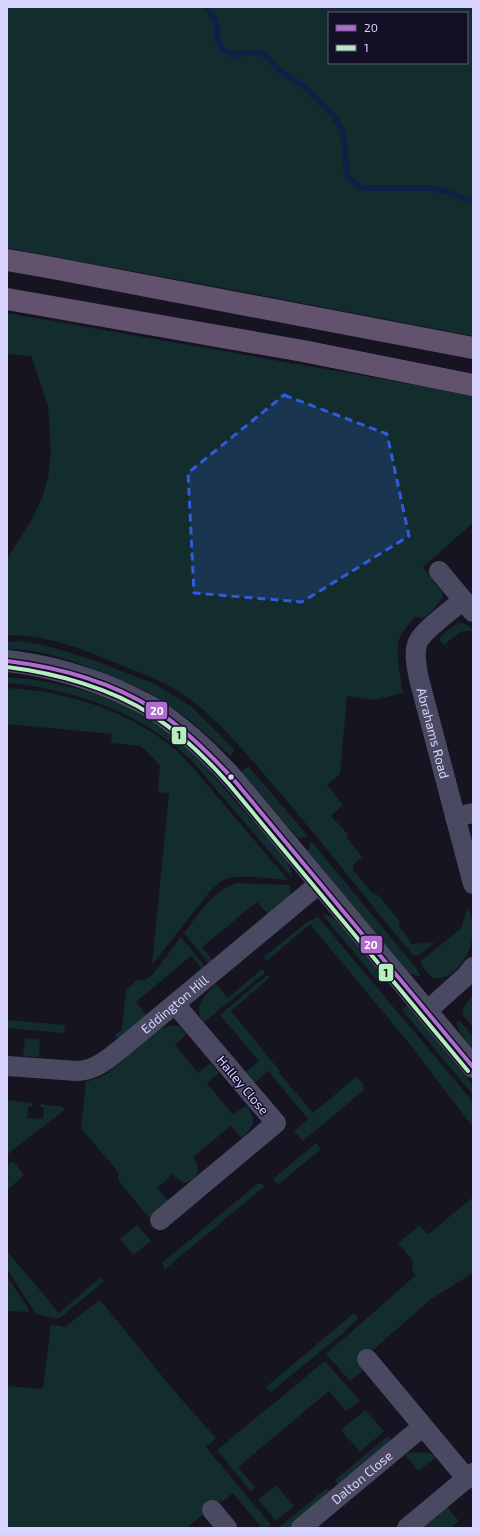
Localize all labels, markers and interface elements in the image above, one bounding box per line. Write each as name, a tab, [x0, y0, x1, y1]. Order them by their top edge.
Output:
legend	[328, 12, 468, 64]
text: 20	[364, 20, 378, 34]
text: 1	[364, 40, 369, 54]
street label: Abrahams Road	[414, 686, 453, 780]
line badge: 20	[145, 701, 168, 720]
text: 20	[150, 704, 164, 717]
line badge: 1	[171, 726, 187, 745]
text: 1	[177, 728, 181, 741]
unlabelled marker	[226, 772, 236, 782]
line badge: 20	[360, 935, 383, 954]
text: 20	[364, 938, 378, 951]
line badge: 1	[378, 963, 394, 982]
text: 1	[384, 966, 388, 979]
street label: Eddington Hill	[138, 971, 211, 1037]
street label: Halley Close	[214, 1052, 272, 1118]
street label: Dalton Close	[328, 1447, 395, 1507]

